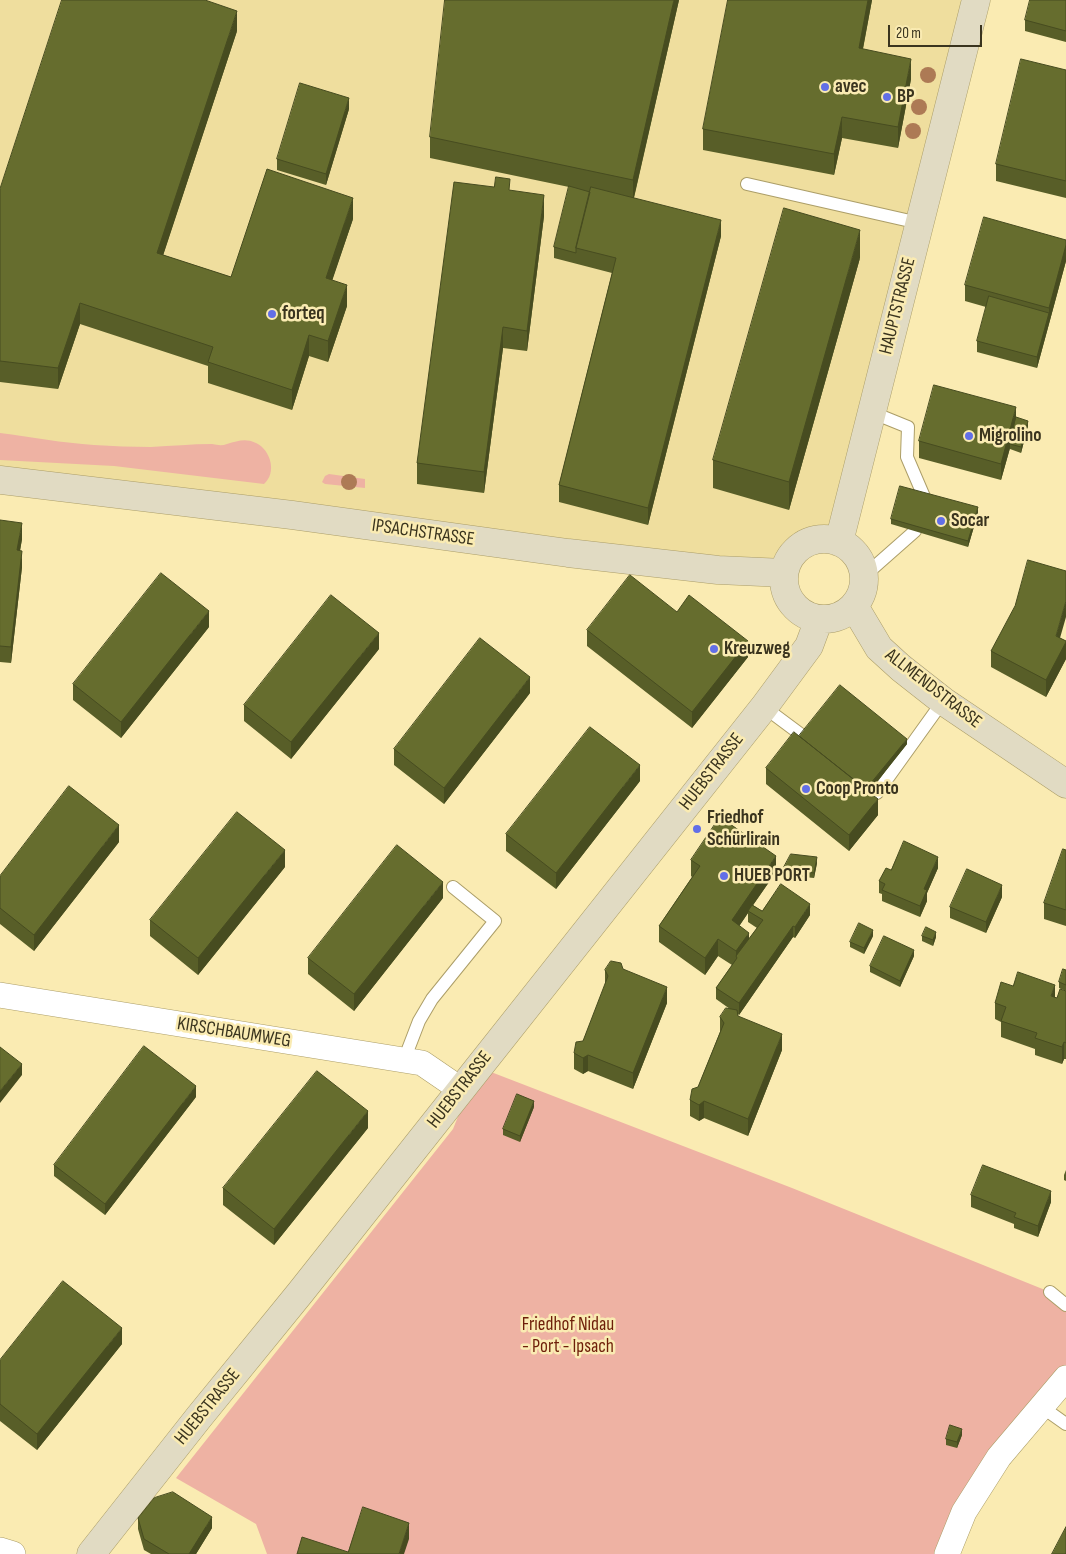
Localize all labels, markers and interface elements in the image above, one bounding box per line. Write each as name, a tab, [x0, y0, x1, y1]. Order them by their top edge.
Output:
scale bar	[891, 15, 985, 47]
text: 20 m	[896, 24, 921, 43]
place label: avec	[835, 76, 867, 98]
marker: avec	[819, 81, 831, 93]
place label: BP	[897, 86, 915, 108]
marker: BP	[881, 91, 893, 103]
street label: HAUPTSTRASSE	[875, 255, 921, 357]
place label: forteq	[282, 303, 325, 325]
marker: forteq	[266, 308, 278, 320]
place label: Migrolino	[979, 425, 1042, 447]
marker: Migrolino	[963, 430, 975, 442]
place label: Socar	[951, 510, 989, 532]
street label: IPSACHSTRASSE	[370, 515, 476, 551]
marker: Socar	[935, 515, 947, 527]
place label: Kreuzweg	[724, 638, 790, 660]
marker: Kreuzweg	[708, 643, 720, 655]
street label: ALLMENDSTRASSE	[880, 644, 986, 734]
street label: HUEBSTRASSE	[675, 729, 749, 815]
place label: Coop Pronto	[816, 778, 899, 800]
marker: Coop Pronto	[800, 783, 812, 795]
place label: Friedhof Schürlirain	[707, 807, 780, 851]
marker: Friedhof Schürlirain	[691, 823, 703, 835]
place label: HUEB PORT	[734, 865, 810, 887]
marker: HUEB PORT	[718, 870, 730, 882]
street label: KIRSCHBAUMWEG	[176, 1013, 292, 1053]
street label: HUEBSTRASSE	[423, 1047, 497, 1133]
park label: Friedhof Nidau - Port - Ipsach	[522, 1314, 614, 1358]
street label: HUEBSTRASSE	[170, 1364, 246, 1450]

